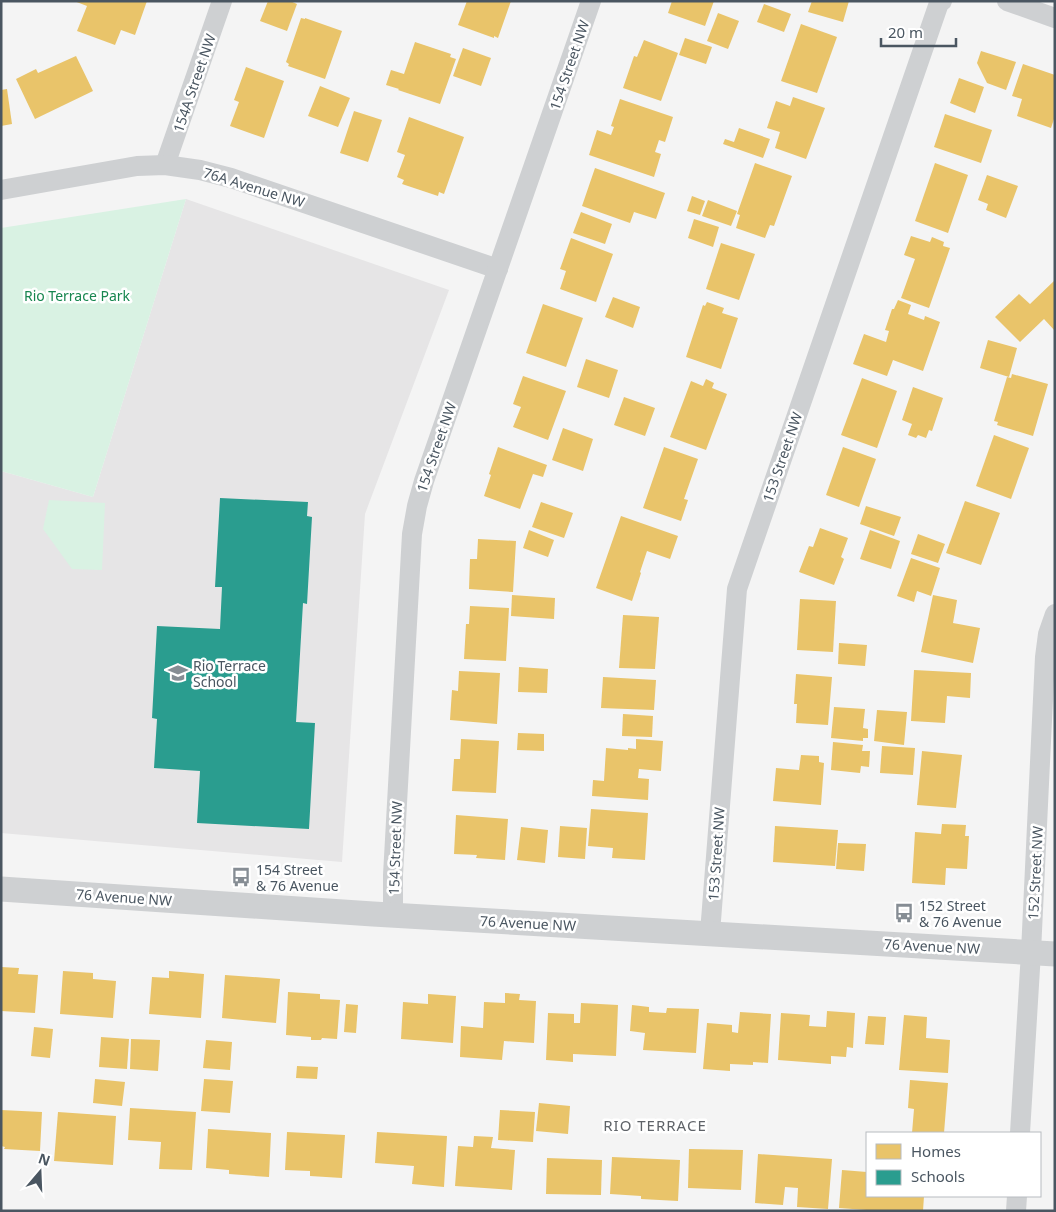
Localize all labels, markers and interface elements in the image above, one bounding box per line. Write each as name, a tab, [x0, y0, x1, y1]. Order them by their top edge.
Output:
scale bar	[881, 15, 956, 47]
street label: 154 Street NW	[545, 17, 593, 113]
text: 20 m	[888, 22, 923, 42]
street label: 154A Street NW	[168, 31, 220, 135]
street label: 76A Avenue NW	[201, 163, 307, 211]
park label: Rio Terrace Park	[24, 286, 131, 305]
street label: 154 Street NW	[412, 399, 460, 495]
street label: 153 Street NW	[758, 409, 806, 505]
place label: Rio Terrace School	[193, 656, 266, 691]
school or university icon: Rio Terrace School	[167, 662, 189, 684]
street label: 154 Street NW	[384, 801, 406, 895]
street label: 153 Street NW	[703, 806, 729, 902]
street label: 152 Street NW	[1023, 826, 1047, 920]
place label: 154 Street & 76 Avenue	[256, 860, 339, 895]
bus stop icon: 154 Street & 76 Avenue	[230, 866, 252, 888]
street label: 76 Avenue NW	[75, 884, 173, 910]
place label: 152 Street & 76 Avenue	[919, 896, 1002, 931]
bus stop icon: 152 Street & 76 Avenue	[893, 902, 915, 924]
street label: 76 Avenue NW	[480, 911, 576, 935]
street label: 76 Avenue NW	[884, 934, 980, 958]
district label: RIO TERRACE	[603, 1115, 707, 1135]
legend	[866, 1132, 1041, 1197]
text: Homes	[911, 1141, 961, 1161]
north arrow	[15, 1147, 65, 1197]
text: N	[36, 1148, 53, 1170]
text: Schools	[911, 1166, 965, 1186]

